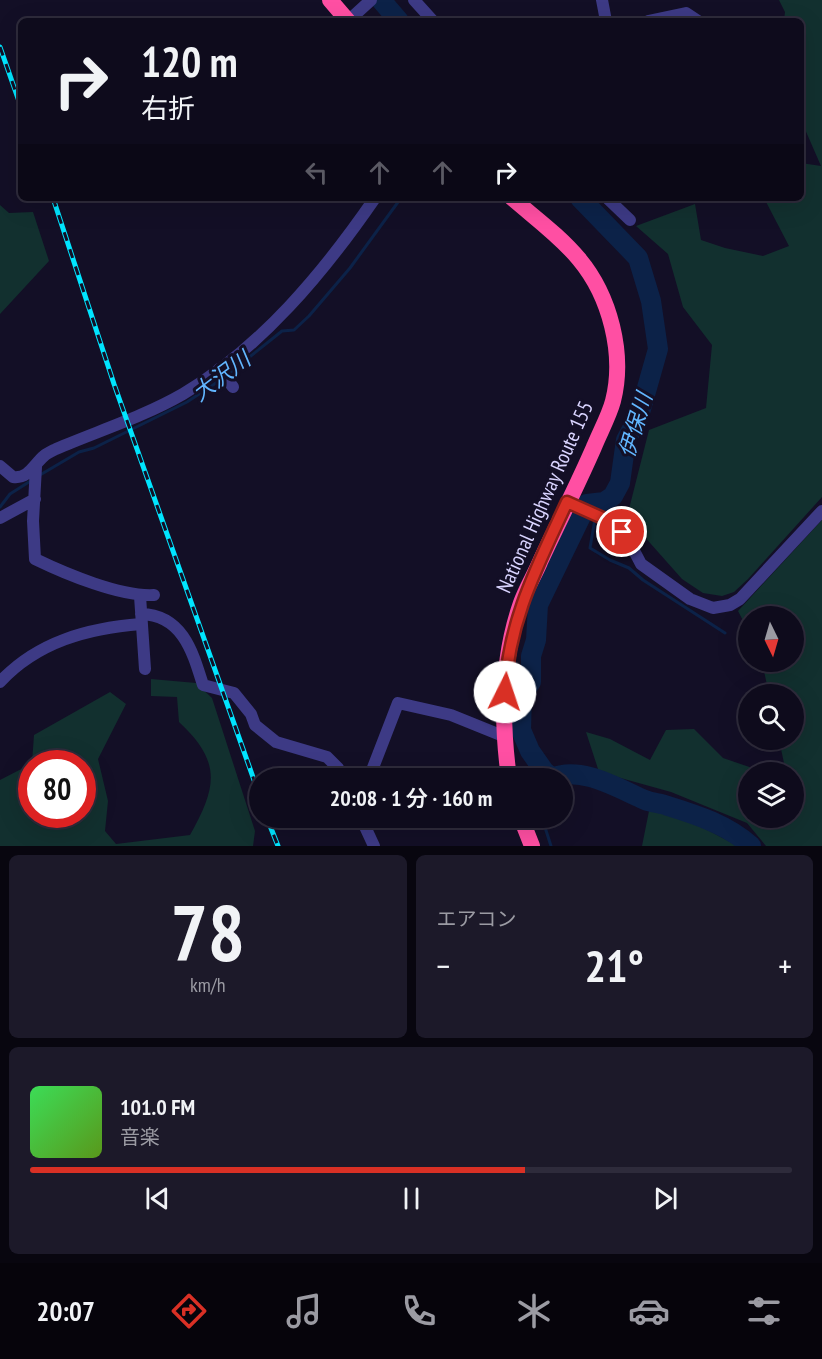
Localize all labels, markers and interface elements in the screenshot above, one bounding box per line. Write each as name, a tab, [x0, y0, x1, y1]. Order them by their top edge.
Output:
text: 120 m	[141, 34, 238, 89]
icon: right	[42, 42, 120, 120]
text: 右折	[141, 91, 195, 125]
icon: left	[300, 156, 333, 189]
icon: ahead	[363, 156, 396, 189]
icon: ahead	[426, 156, 459, 189]
icon: right	[489, 156, 522, 189]
water label: 大沢川	[186, 344, 257, 407]
water label: 伊保川	[612, 387, 659, 461]
street label: National Highway Route 155	[490, 397, 599, 597]
pin	[596, 506, 647, 557]
icon: arrive	[605, 515, 638, 548]
north arrow	[738, 606, 804, 672]
map controls	[738, 606, 804, 828]
position arrow	[473, 660, 537, 724]
button: search	[738, 684, 804, 750]
speed limit sign: 80	[18, 750, 96, 828]
button: layers	[738, 762, 804, 828]
text: 20:08 · 1 分 · 160 m	[330, 784, 492, 812]
text: 78	[170, 882, 245, 983]
text: エアコン	[437, 906, 517, 932]
text: 21°	[585, 936, 644, 994]
text: −	[437, 944, 450, 987]
text: +	[778, 944, 792, 987]
text: km/h	[190, 972, 225, 998]
text: 101.0 FM	[120, 1093, 195, 1121]
text: 音楽	[120, 1124, 160, 1150]
icon: previous	[141, 1182, 174, 1215]
icon: pause	[395, 1182, 428, 1215]
icon: next	[649, 1182, 682, 1215]
icon: directions	[168, 1290, 210, 1332]
icon: music	[283, 1290, 325, 1332]
icon: phone	[398, 1290, 440, 1332]
icon: climate	[513, 1290, 555, 1332]
icon: car	[628, 1290, 670, 1332]
icon: filters	[743, 1290, 785, 1332]
text: 20:07	[37, 1294, 95, 1328]

